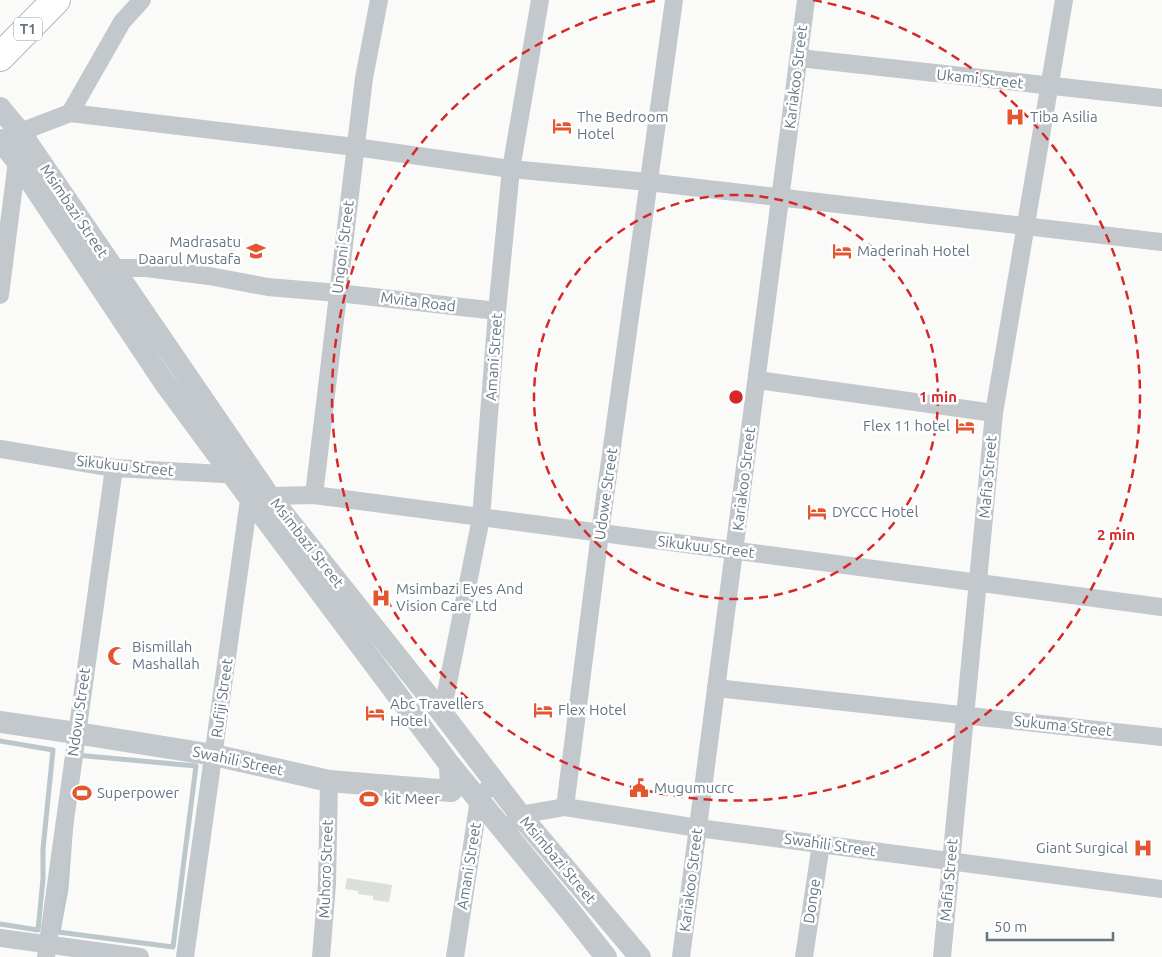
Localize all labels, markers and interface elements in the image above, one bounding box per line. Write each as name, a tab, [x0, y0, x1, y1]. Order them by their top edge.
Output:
road number: T1	[14, 18, 42, 40]
street label: Kariakoo Street	[781, 24, 810, 130]
street label: Ukami Street	[936, 65, 1025, 92]
hospital icon: Tiba Asilia	[1004, 106, 1026, 128]
place label: The Bedroom Hotel	[577, 108, 668, 142]
place label: Tiba Asilia	[1030, 108, 1098, 125]
hotel icon: The Bedroom Hotel	[551, 115, 573, 137]
street label: Msimbazi Street	[37, 161, 112, 261]
street label: Ungoni Street	[328, 199, 357, 295]
place label: Madrasatu Daarul Mustafa	[138, 233, 241, 267]
school or university icon: Madrasatu Daarul Mustafa	[245, 240, 267, 262]
hotel icon: Maderinah Hotel	[831, 240, 853, 262]
place label: Maderinah Hotel	[857, 242, 970, 259]
street label: Mvita Road	[380, 288, 457, 315]
street label: Amani Street	[482, 312, 505, 401]
centre of rings	[727, 388, 745, 406]
text: 1 min	[919, 388, 957, 405]
hotel icon: Flex 11 hotel	[954, 415, 976, 437]
place label: Flex 11 hotel	[863, 417, 950, 434]
street label: Kariakoo Street	[729, 426, 758, 532]
street label: Mafia Street	[975, 435, 1000, 519]
street label: Udowe Street	[591, 447, 620, 541]
street label: Sikukuu Street	[76, 452, 175, 479]
street label: Msimbazi Street	[267, 495, 348, 591]
hotel icon: DYCCC Hotel	[806, 501, 828, 523]
place label: DYCCC Hotel	[832, 503, 918, 520]
text: 2 min	[1097, 526, 1135, 543]
street label: Sikukuu Street	[657, 532, 756, 561]
place label: Msimbazi Eyes And Vision Care Ltd	[396, 580, 523, 614]
hospital icon: Msimbazi Eyes And Vision Care Ltd	[370, 587, 392, 609]
place label: Bismillah Mashallah	[132, 638, 200, 672]
mosque icon: Bismillah Mashallah	[106, 645, 128, 667]
street label: Rufiji Street	[208, 657, 235, 739]
street label: Ndovu Street	[64, 666, 93, 757]
place label: Abc Travellers Hotel	[390, 695, 484, 729]
hotel icon: Flex Hotel	[532, 699, 554, 721]
place label: Flex Hotel	[558, 701, 626, 718]
hotel icon: Abc Travellers Hotel	[364, 702, 386, 724]
street label: Sukuma Street	[1013, 712, 1113, 739]
street label: Swahili Street	[191, 743, 285, 778]
public building icon: Mugumucrc	[628, 777, 650, 799]
place label: Mugumucrc	[654, 779, 734, 796]
sports icon: Superpower	[71, 782, 93, 804]
place label: Superpower	[97, 784, 180, 801]
sports icon: kit Meer	[358, 788, 380, 810]
place label: kit Meer	[384, 790, 440, 807]
street label: Msimbazi Street	[517, 813, 600, 907]
street label: Muhoro Street	[315, 819, 336, 919]
street label: Amani Street	[453, 821, 484, 911]
street label: Kariakoo Street	[676, 827, 705, 933]
street label: Swahili Street	[783, 830, 877, 859]
hospital icon: Giant Surgical	[1132, 837, 1154, 859]
street label: Mafia Street	[936, 838, 961, 922]
place label: Giant Surgical	[1036, 839, 1128, 856]
street label: Donge	[800, 878, 823, 924]
scale bar	[987, 910, 1113, 942]
text: 50 m	[994, 918, 1027, 935]

